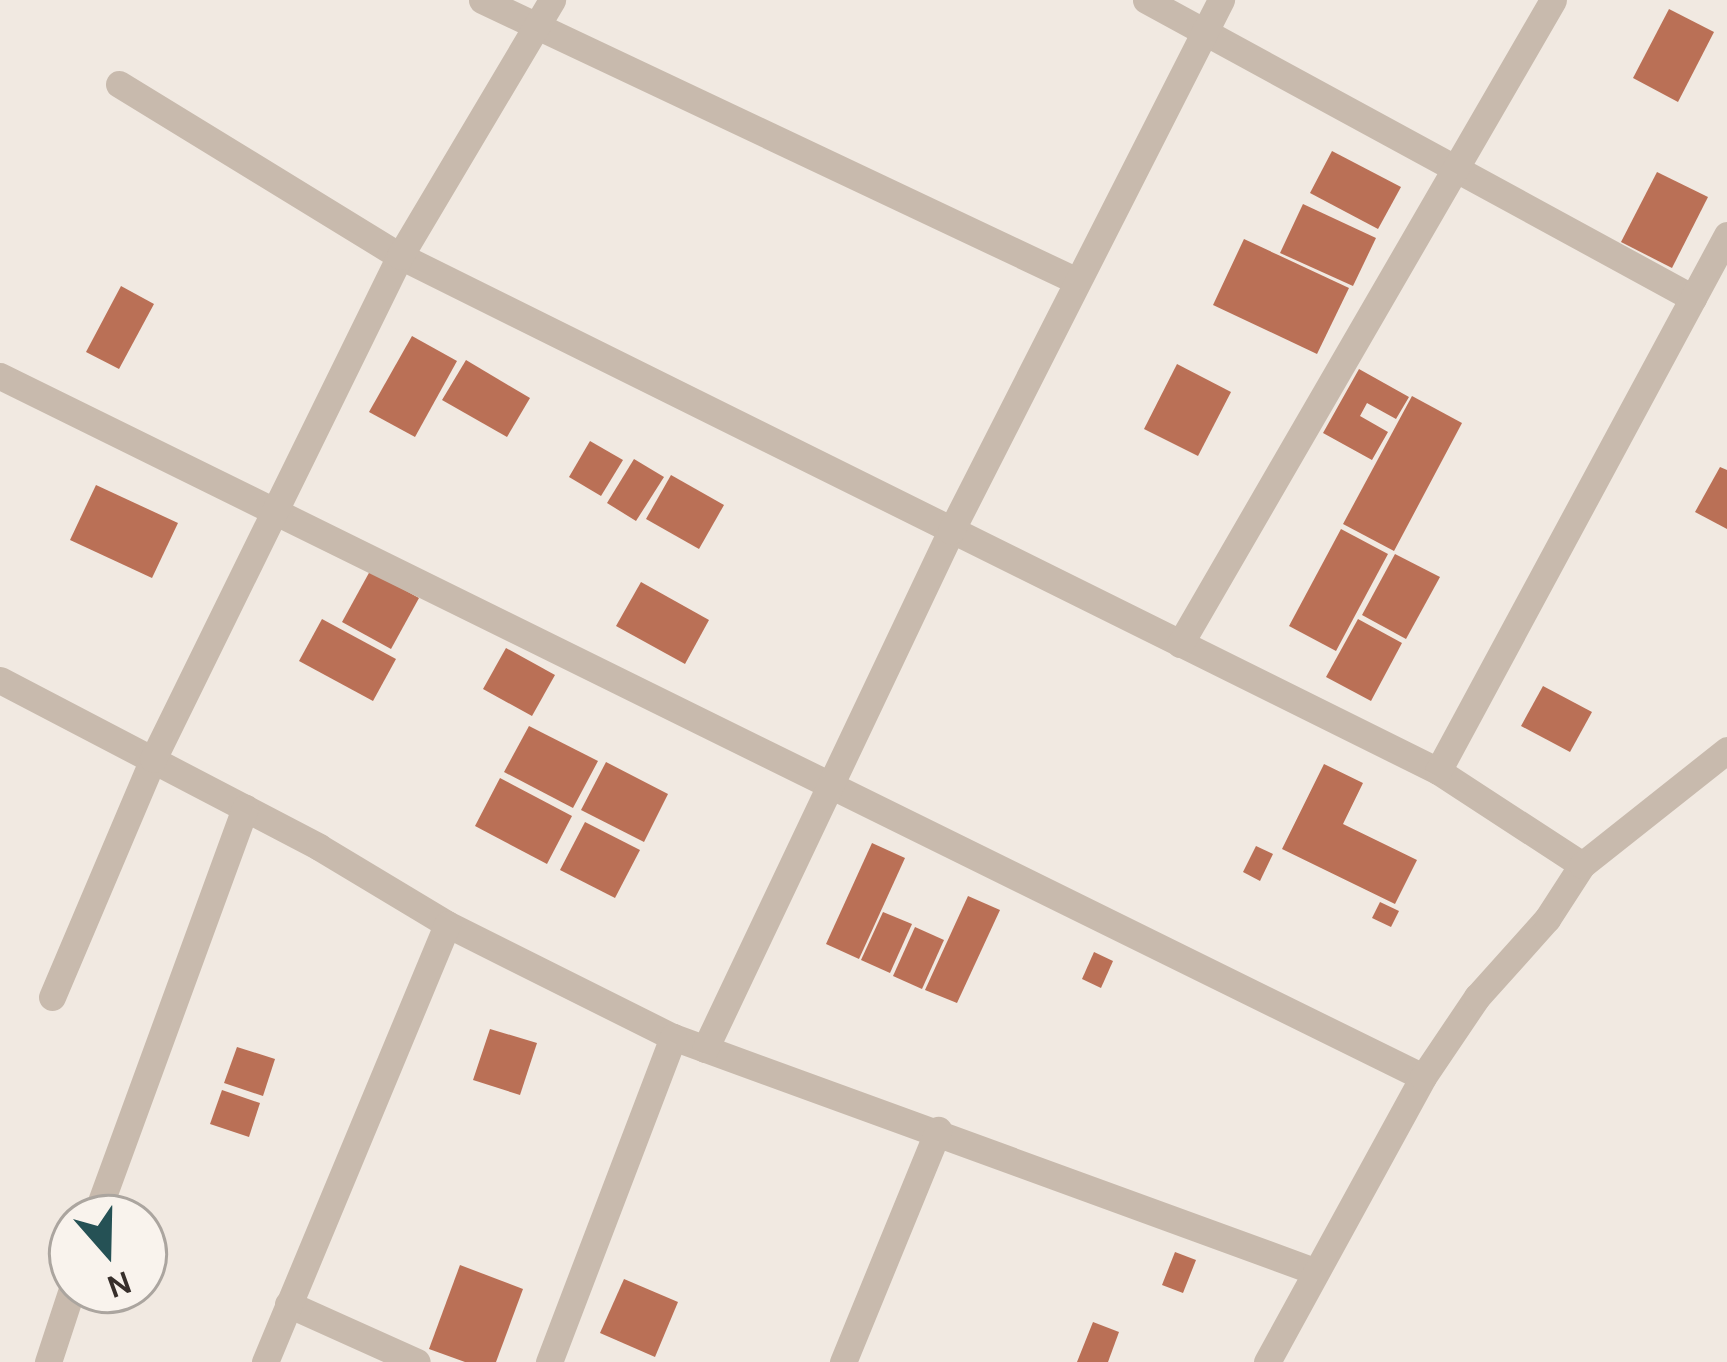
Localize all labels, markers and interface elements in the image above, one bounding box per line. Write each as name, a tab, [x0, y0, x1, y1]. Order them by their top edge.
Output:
north arrow	[48, 1194, 168, 1314]
text: N	[102, 1263, 137, 1307]

